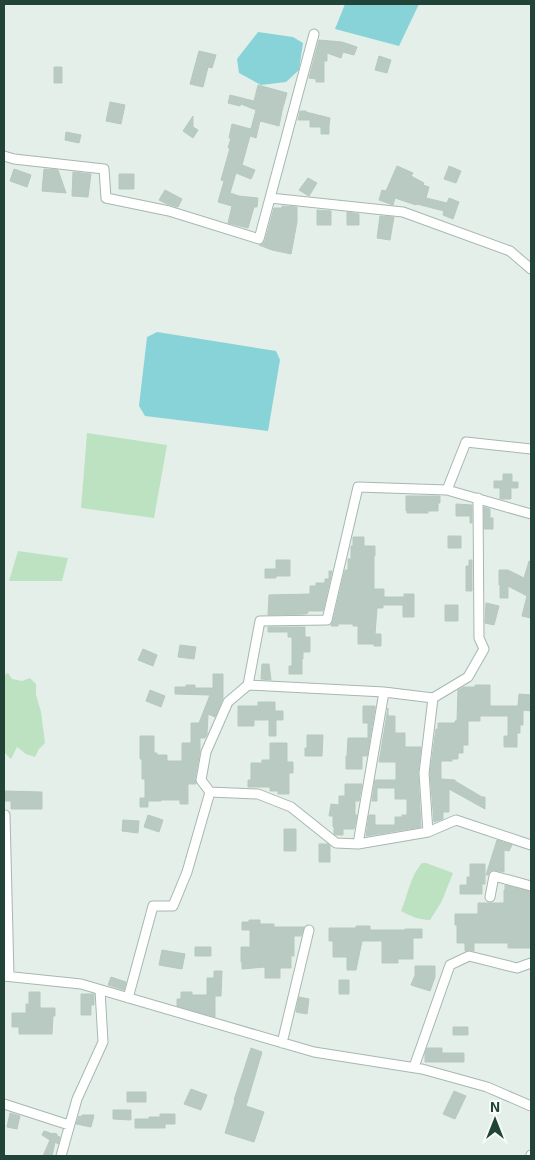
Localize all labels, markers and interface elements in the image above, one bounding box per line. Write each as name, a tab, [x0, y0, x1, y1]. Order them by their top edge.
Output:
north arrow	[470, 1095, 520, 1145]
text: N	[490, 1098, 500, 1115]

